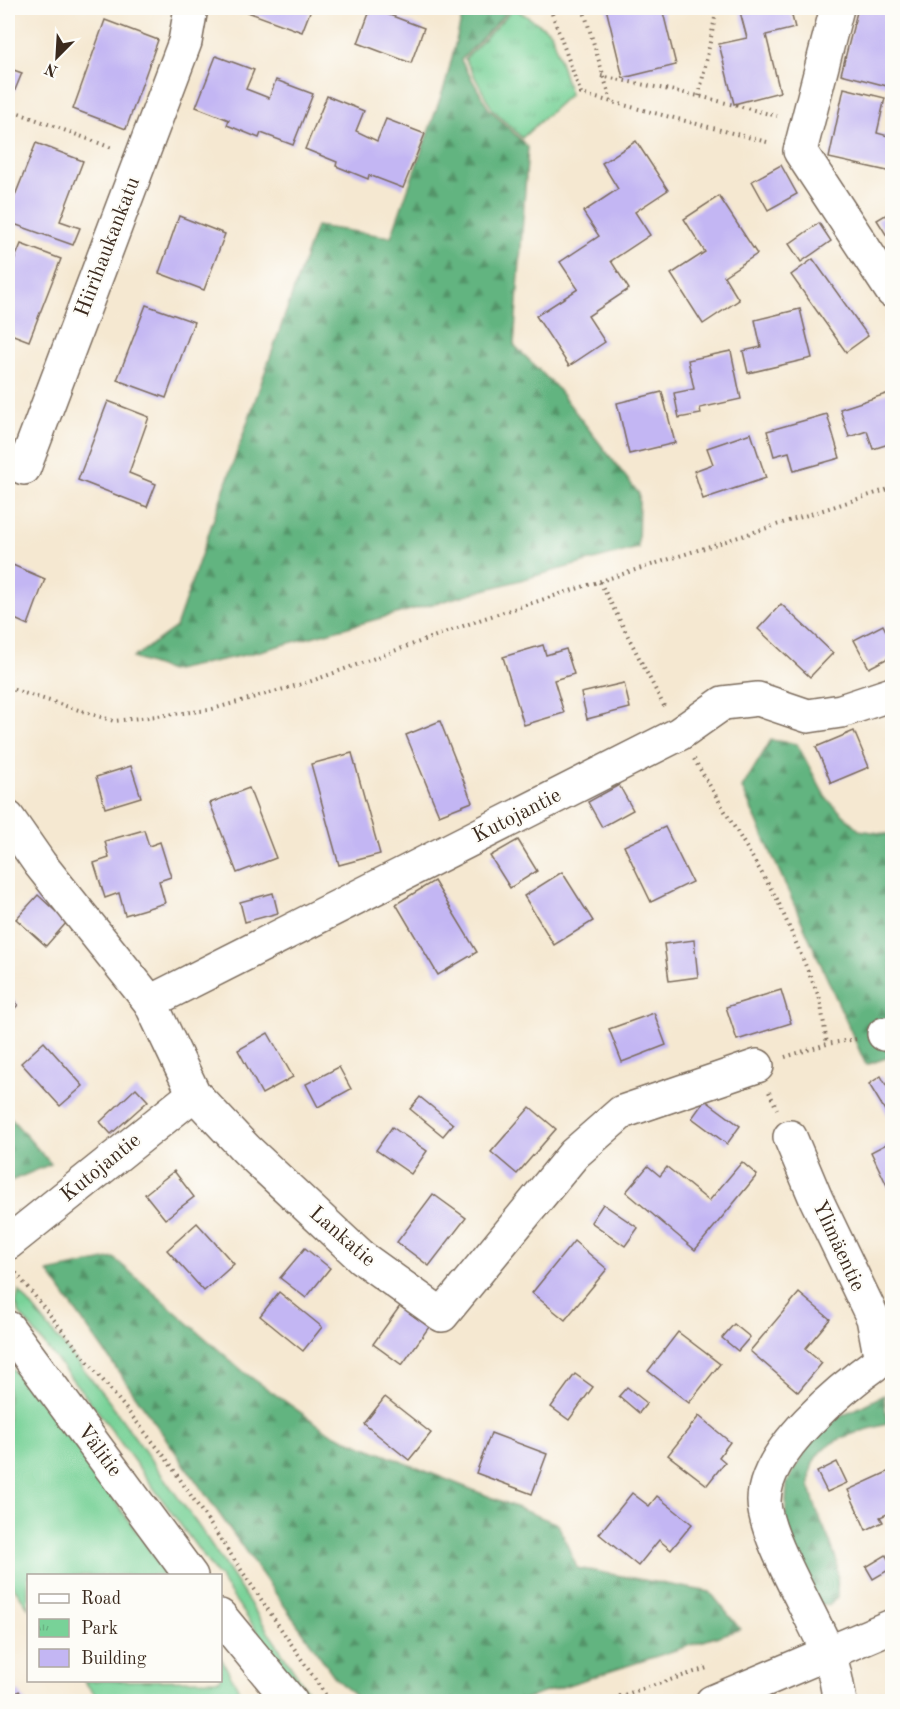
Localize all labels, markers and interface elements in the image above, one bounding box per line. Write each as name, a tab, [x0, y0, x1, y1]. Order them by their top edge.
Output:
north arrow	[27, 27, 87, 87]
text: N	[42, 59, 61, 79]
street label: Hiirihaukankatu	[72, 174, 144, 320]
street label: Kutojantie	[469, 785, 565, 847]
street label: Kutojantie	[57, 1130, 145, 1206]
street label: Ylimäentie	[808, 1197, 868, 1295]
street label: Lankatie	[305, 1203, 379, 1271]
street label: Välitie	[73, 1421, 125, 1481]
legend	[27, 1574, 222, 1682]
text: Road	[81, 1590, 121, 1608]
text: Park	[81, 1620, 118, 1638]
text: Building	[81, 1650, 147, 1668]

